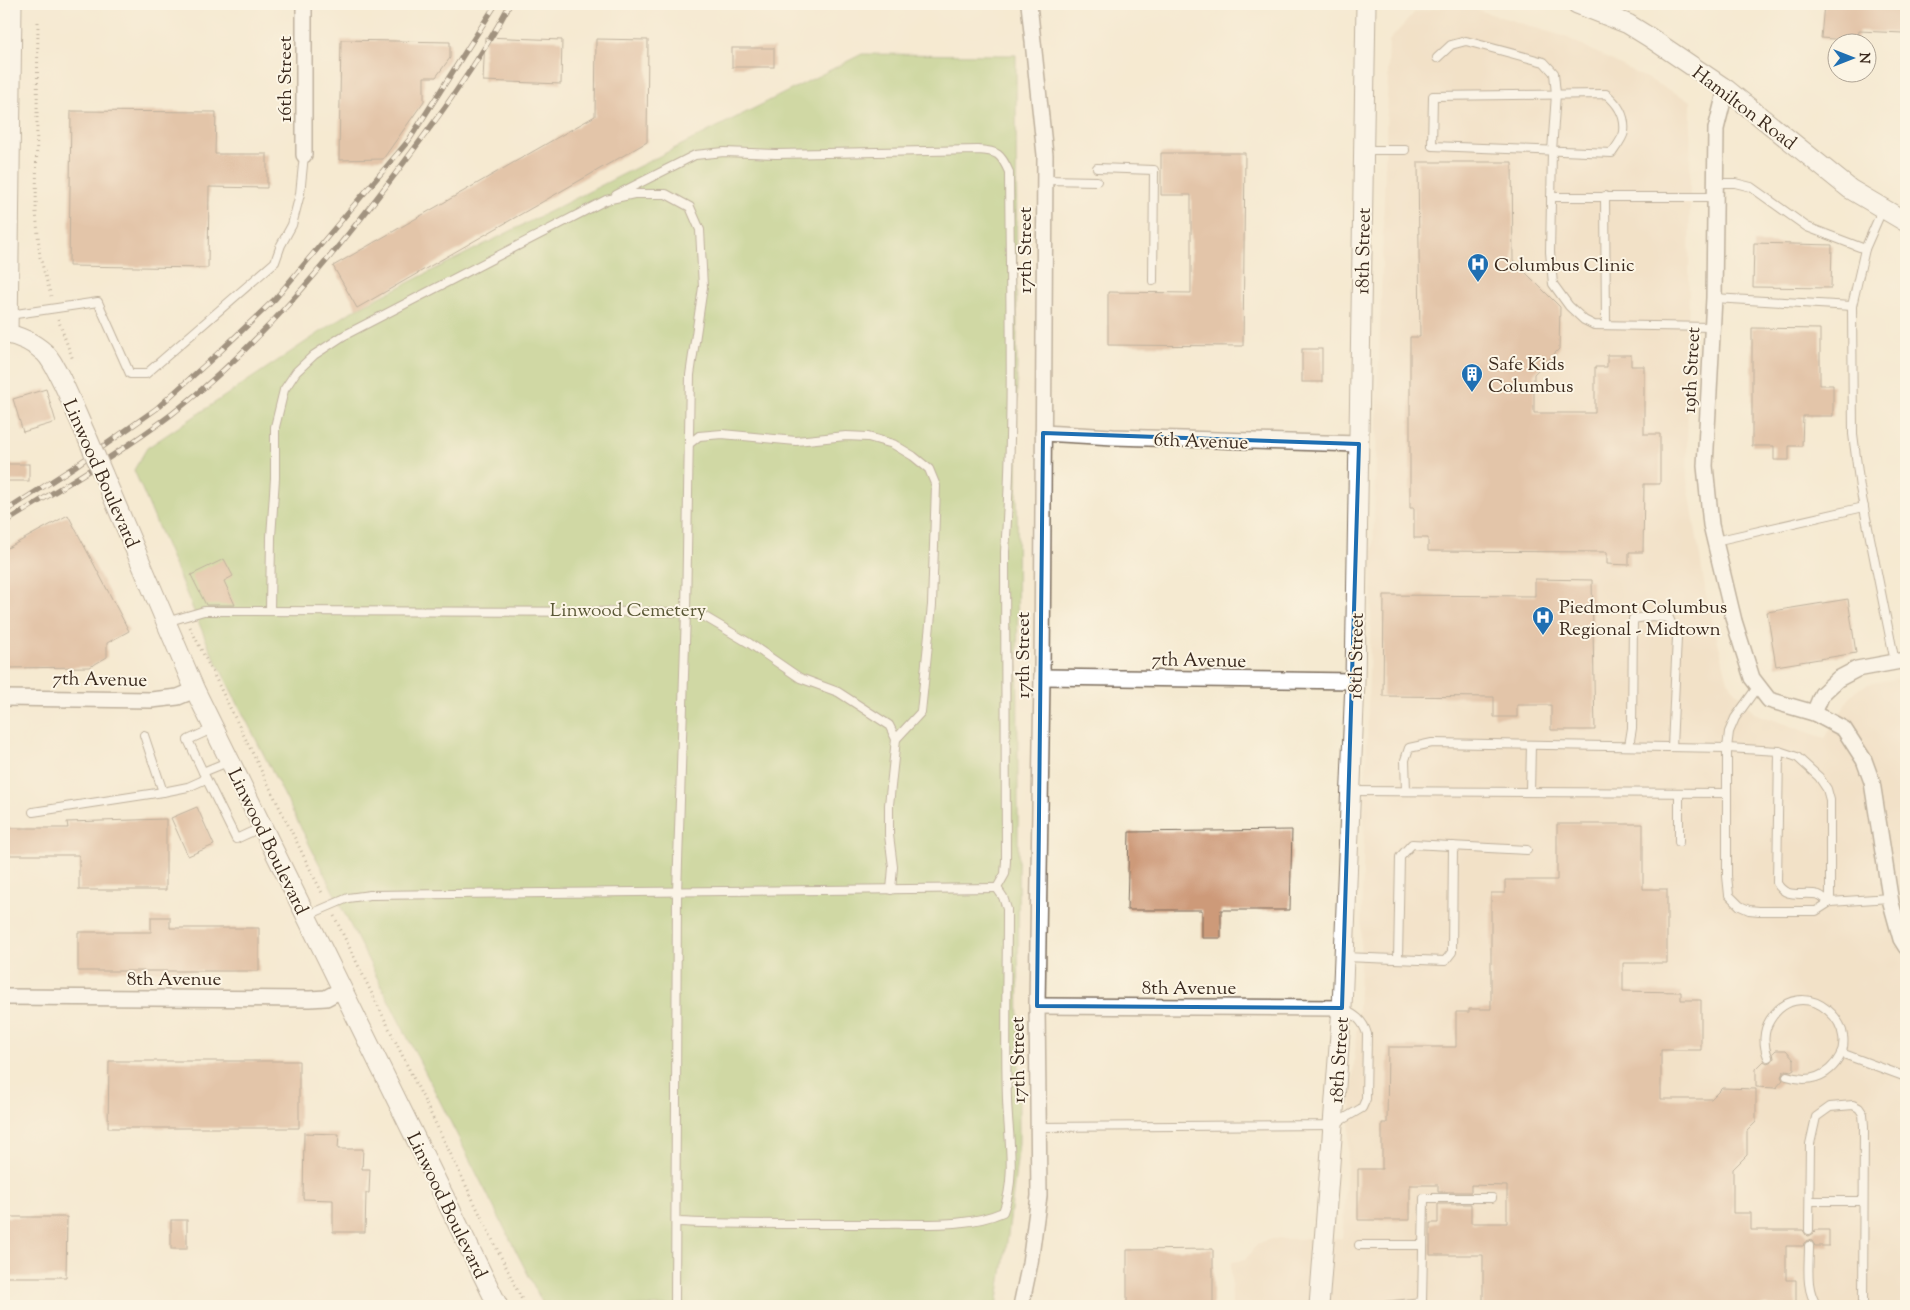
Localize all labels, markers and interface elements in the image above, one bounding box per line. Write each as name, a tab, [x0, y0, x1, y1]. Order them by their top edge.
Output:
north arrow	[1828, 32, 1878, 82]
street label: 16th Street	[273, 35, 300, 122]
text: N	[1853, 52, 1873, 64]
street label: Hamilton Road	[1685, 61, 1802, 158]
street label: 17th Street	[1013, 206, 1040, 293]
street label: 18th Street	[1350, 207, 1379, 295]
hospital icon: Columbus Clinic	[1466, 252, 1490, 283]
place label: Columbus Clinic	[1494, 253, 1635, 280]
street label: 19th Street	[1677, 326, 1708, 414]
place label: Safe Kids Columbus	[1488, 352, 1573, 401]
building icon: Safe Kids Columbus	[1460, 362, 1484, 393]
street label: Linwood Boulevard	[55, 395, 145, 553]
street label: 6th Avenue	[1153, 427, 1249, 458]
place label: Piedmont Columbus Regional - Midtown	[1559, 595, 1727, 644]
park label: Linwood Cemetery	[550, 598, 707, 625]
hospital icon: Piedmont Columbus Regional - Midtown	[1531, 605, 1555, 636]
street label: 17th Street	[1011, 611, 1038, 698]
street label: 18th Street	[1343, 612, 1372, 700]
street label: 7th Avenue	[1151, 647, 1247, 676]
street label: 7th Avenue	[52, 666, 148, 695]
street label: Linwood Boulevard	[220, 764, 314, 920]
street label: 8th Avenue	[127, 967, 221, 994]
street label: 8th Avenue	[1142, 976, 1236, 1003]
street label: 18th Street	[1324, 1015, 1357, 1104]
street label: 17th Street	[1005, 1016, 1034, 1104]
street label: Linwood Boulevard	[399, 1128, 493, 1284]

